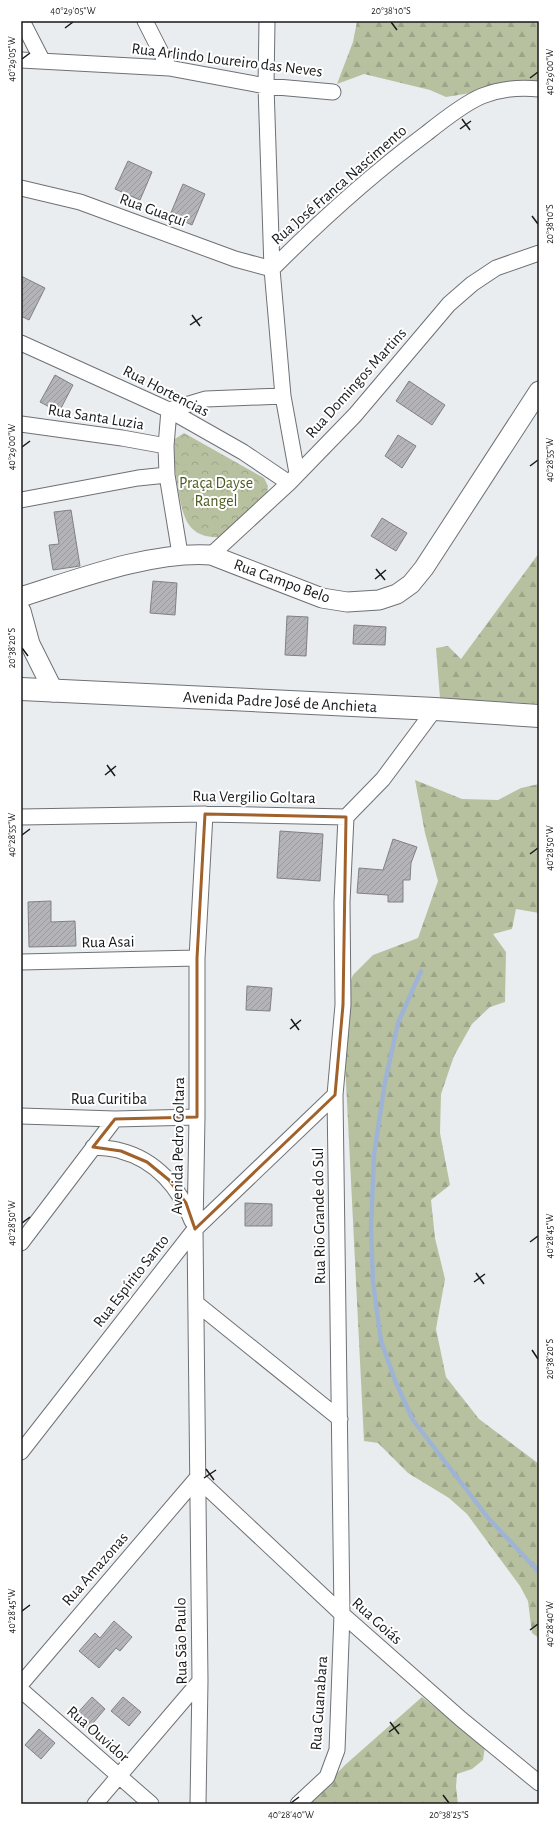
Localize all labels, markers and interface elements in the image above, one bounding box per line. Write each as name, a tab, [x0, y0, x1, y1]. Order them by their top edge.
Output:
text: 40°29'05"W	[50, 6, 96, 16]
text: 20°38'10"S	[371, 6, 411, 16]
text: 40°29'05"W	[7, 36, 17, 82]
street label: Rua Arlindo Loureiro das Neves	[131, 40, 323, 80]
text: 40°29'00"W	[545, 49, 555, 95]
street label: Rua José Franca Nascimento	[268, 122, 410, 248]
street label: Rua Guaçuí	[117, 191, 189, 229]
text: 20°38'10"S	[545, 204, 555, 244]
street label: Rua Domingos Martins	[303, 325, 409, 441]
street label: Rua Hortencias	[120, 363, 212, 420]
street label: Rua Santa Luzia	[47, 401, 145, 433]
text: 40°29'00"W	[7, 424, 17, 470]
text: 40°28'55"W	[545, 438, 555, 482]
park label: Praça Dayse Rangel	[179, 475, 253, 509]
street label: Rua Campo Belo	[232, 556, 332, 606]
text: 20°38'20"S	[7, 627, 17, 668]
street label: Avenida Padre José de Anchieta	[183, 689, 377, 715]
street label: Rua Vergilio Goltara	[192, 788, 316, 806]
text: 40°28'55"W	[7, 813, 17, 857]
text: 40°28'50"W	[545, 825, 555, 871]
street label: Rua Asai	[81, 934, 135, 950]
street label: Avenida Pedro Goltara	[169, 1077, 187, 1215]
street label: Rua Curitiba	[71, 1091, 147, 1107]
street label: Rua Rio Grande do Sul	[310, 1148, 328, 1284]
text: 40°28'50"W	[7, 1200, 17, 1246]
text: 40°28'45"W	[545, 1214, 555, 1258]
street label: Rua Espírito Santo	[90, 1232, 172, 1330]
text: 20°38'20"S	[545, 1338, 555, 1379]
street label: Rua Amazonas	[59, 1529, 131, 1609]
text: 40°28'45"W	[7, 1589, 17, 1633]
street label: Rua Goiás	[349, 1595, 405, 1647]
street label: Rua São Paulo	[172, 1597, 190, 1685]
text: 40°28'40"W	[545, 1601, 555, 1647]
street label: Rua Guanabara	[308, 1655, 330, 1751]
street label: Rua Ouvidor	[64, 1703, 133, 1766]
text: 40°28'40"W	[268, 1810, 314, 1820]
text: 20°38'25"S	[429, 1810, 469, 1820]

